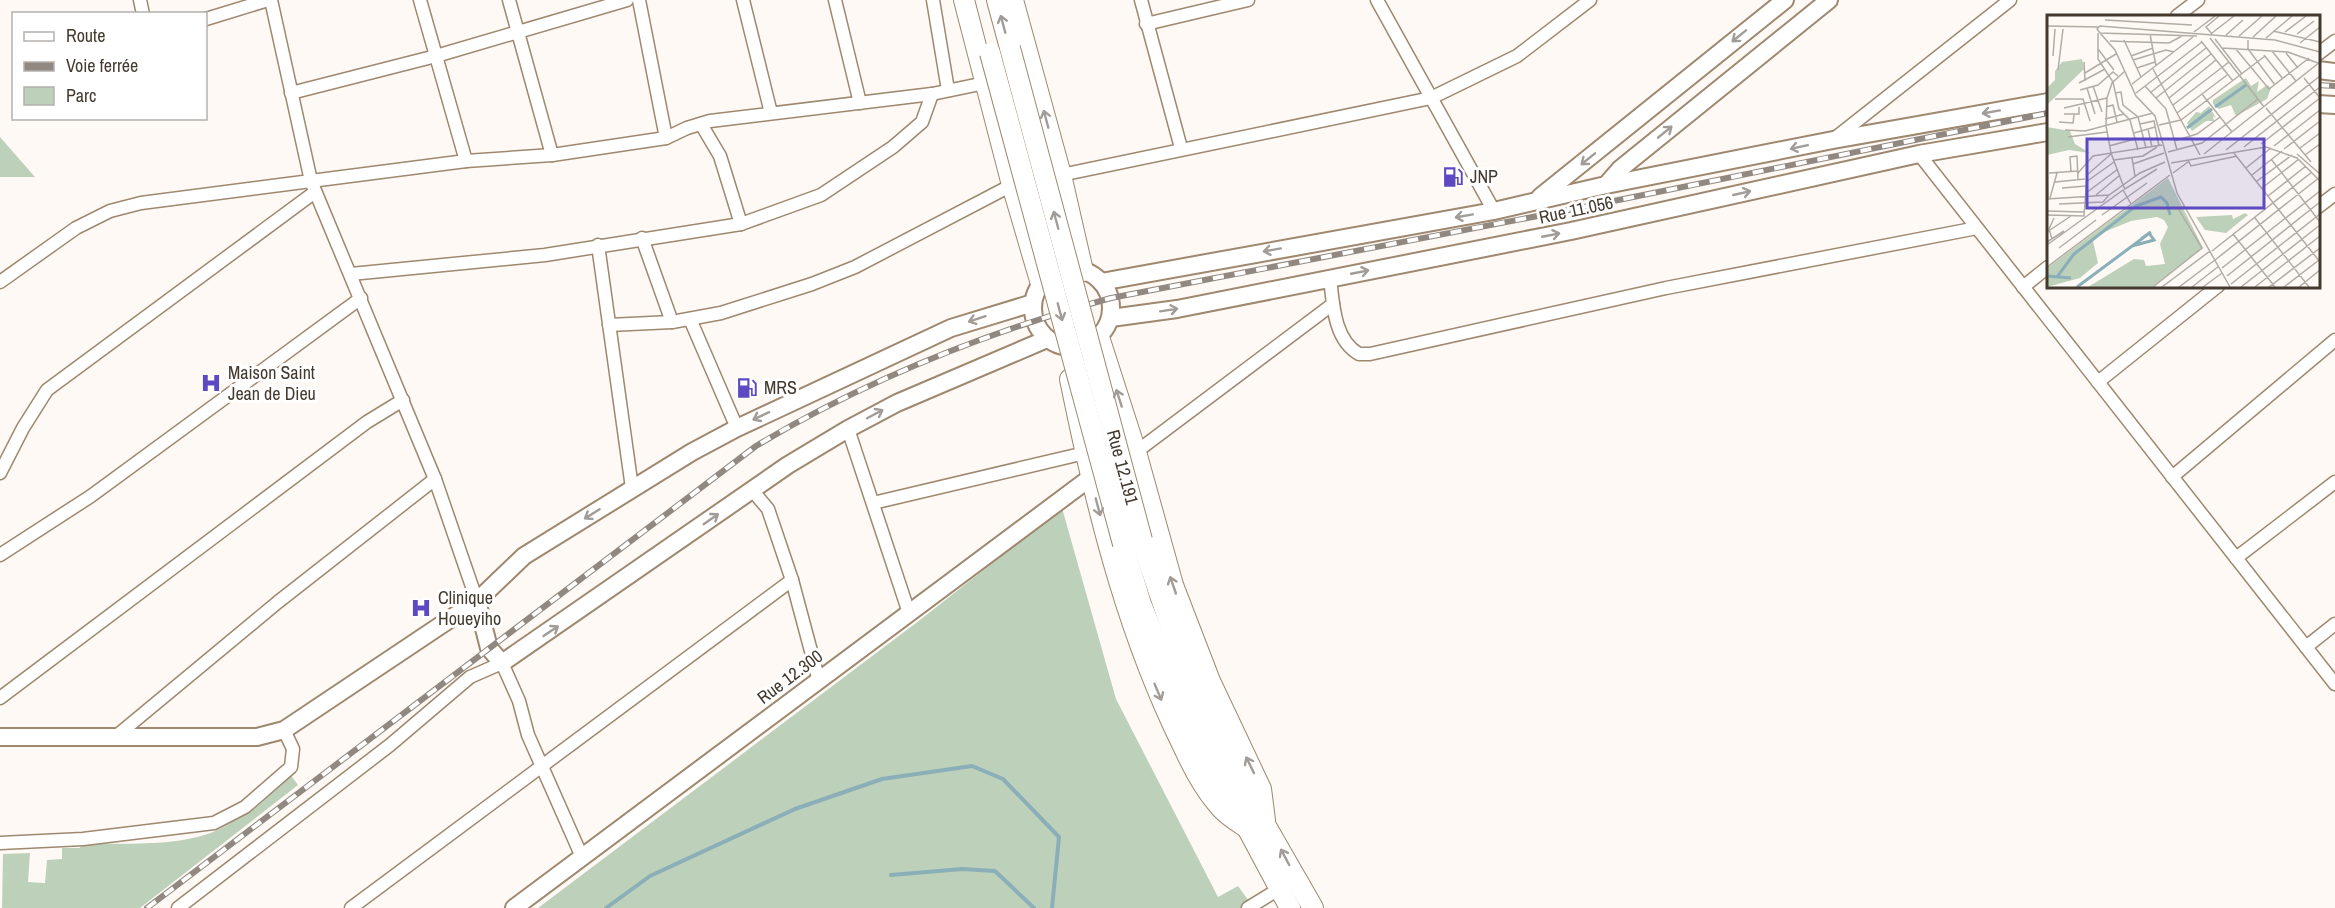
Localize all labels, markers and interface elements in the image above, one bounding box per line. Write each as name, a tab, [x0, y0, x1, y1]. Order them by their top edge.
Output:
legend	[12, 12, 207, 120]
one-way arrow	[997, 15, 1008, 34]
inset map	[2047, 15, 2320, 288]
text: Route	[66, 23, 105, 48]
one-way arrow	[1732, 30, 1748, 43]
text: Voie ferrée	[66, 53, 138, 78]
text: Parc	[66, 83, 96, 108]
one-way arrow	[1982, 107, 2001, 118]
one-way arrow	[1039, 110, 1051, 129]
one-way arrow	[1657, 126, 1673, 139]
one-way arrow	[1790, 142, 1809, 154]
one-way arrow	[1580, 152, 1596, 165]
place label: JNP	[1470, 164, 1498, 189]
fuel station icon: JNP	[1441, 165, 1465, 189]
one-way arrow	[1732, 187, 1751, 199]
street label: Rue 11.056	[1536, 189, 1615, 230]
one-way arrow	[1049, 211, 1061, 230]
one-way arrow	[1455, 211, 1475, 222]
one-way arrow	[1541, 229, 1561, 240]
one-way arrow	[1263, 245, 1283, 256]
one-way arrow	[1350, 266, 1369, 278]
one-way arrow	[1055, 303, 1067, 322]
one-way arrow	[1158, 304, 1178, 315]
one-way arrow	[968, 315, 987, 326]
place label: Maison Saint Jean de Dieu	[228, 360, 316, 406]
hospital icon: Maison Saint Jean de Dieu	[199, 371, 223, 395]
place label: MRS	[764, 375, 797, 400]
fuel station icon: MRS	[735, 376, 759, 400]
one-way arrow	[1113, 389, 1124, 408]
one-way arrow	[866, 408, 883, 420]
one-way arrow	[752, 411, 770, 423]
street label: Rue 12.191	[1101, 427, 1145, 508]
one-way arrow	[1093, 497, 1104, 516]
one-way arrow	[584, 508, 601, 520]
one-way arrow	[702, 513, 719, 525]
one-way arrow	[1166, 577, 1177, 595]
place label: Clinique Houeyiho	[438, 585, 501, 631]
hospital icon: Clinique Houeyiho	[409, 596, 433, 620]
one-way arrow	[542, 624, 559, 636]
street label: Rue 12.300	[752, 644, 828, 710]
one-way arrow	[1153, 682, 1164, 701]
one-way arrow	[1243, 756, 1255, 774]
one-way arrow	[1279, 849, 1291, 866]

